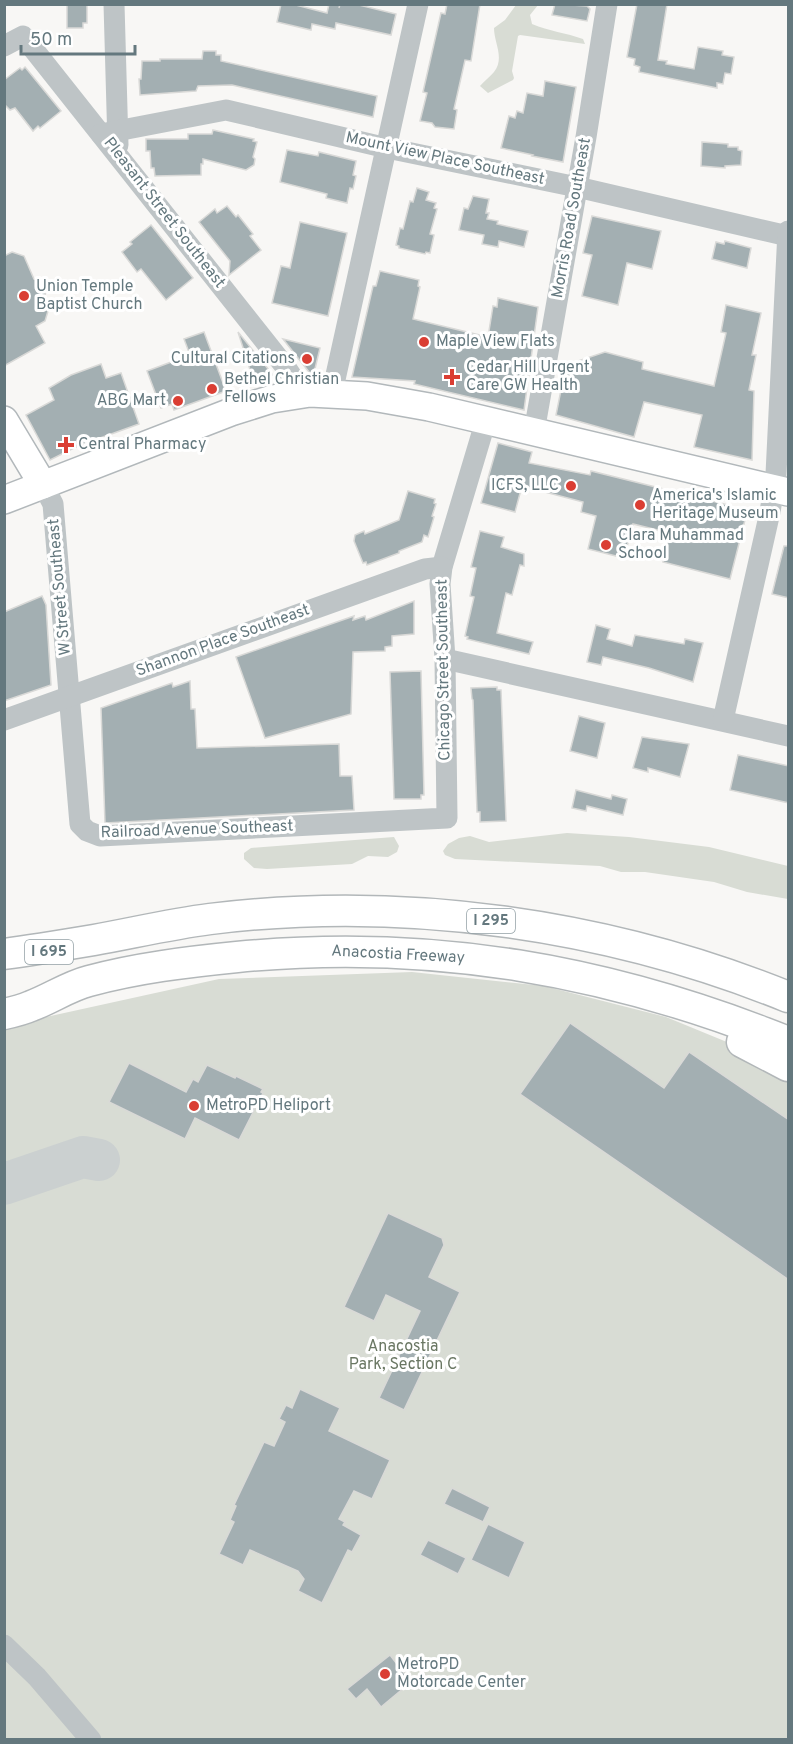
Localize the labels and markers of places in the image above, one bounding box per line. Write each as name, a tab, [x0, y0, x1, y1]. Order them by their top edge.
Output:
place label: Union Temple Baptist Church	[36, 277, 142, 315]
marker: Union Temple Baptist Church	[17, 289, 31, 303]
place label: Maple View Flats	[436, 332, 555, 352]
marker: Maple View Flats	[417, 335, 431, 349]
place label: Cultural Citations	[171, 349, 295, 369]
marker: Cultural Citations	[300, 352, 314, 366]
place label: Cedar Hill Urgent Care GW Health	[466, 358, 590, 396]
marker: Cedar Hill Urgent Care GW Health	[443, 368, 461, 386]
place label: Bethel Christian Fellows	[224, 370, 339, 408]
marker: Bethel Christian Fellows	[205, 382, 219, 396]
place label: ABG Mart	[97, 391, 166, 411]
marker: ABG Mart	[171, 394, 185, 408]
place label: Central Pharmacy	[78, 435, 206, 455]
marker: Central Pharmacy	[59, 438, 73, 452]
place label: ICFS, LLC	[491, 476, 559, 496]
marker: ICFS, LLC	[564, 479, 578, 493]
place label: America's Islamic Heritage Museum	[652, 486, 779, 524]
marker: America's Islamic Heritage Museum	[633, 498, 647, 512]
place label: Clara Muhammad School	[618, 526, 744, 564]
marker: Clara Muhammad School	[599, 538, 613, 552]
place label: MetroPD Heliport	[206, 1096, 331, 1116]
marker: MetroPD Heliport	[187, 1099, 201, 1113]
place label: MetroPD Motorcade Center	[397, 1655, 526, 1693]
marker: MetroPD Motorcade Center	[378, 1667, 392, 1681]

